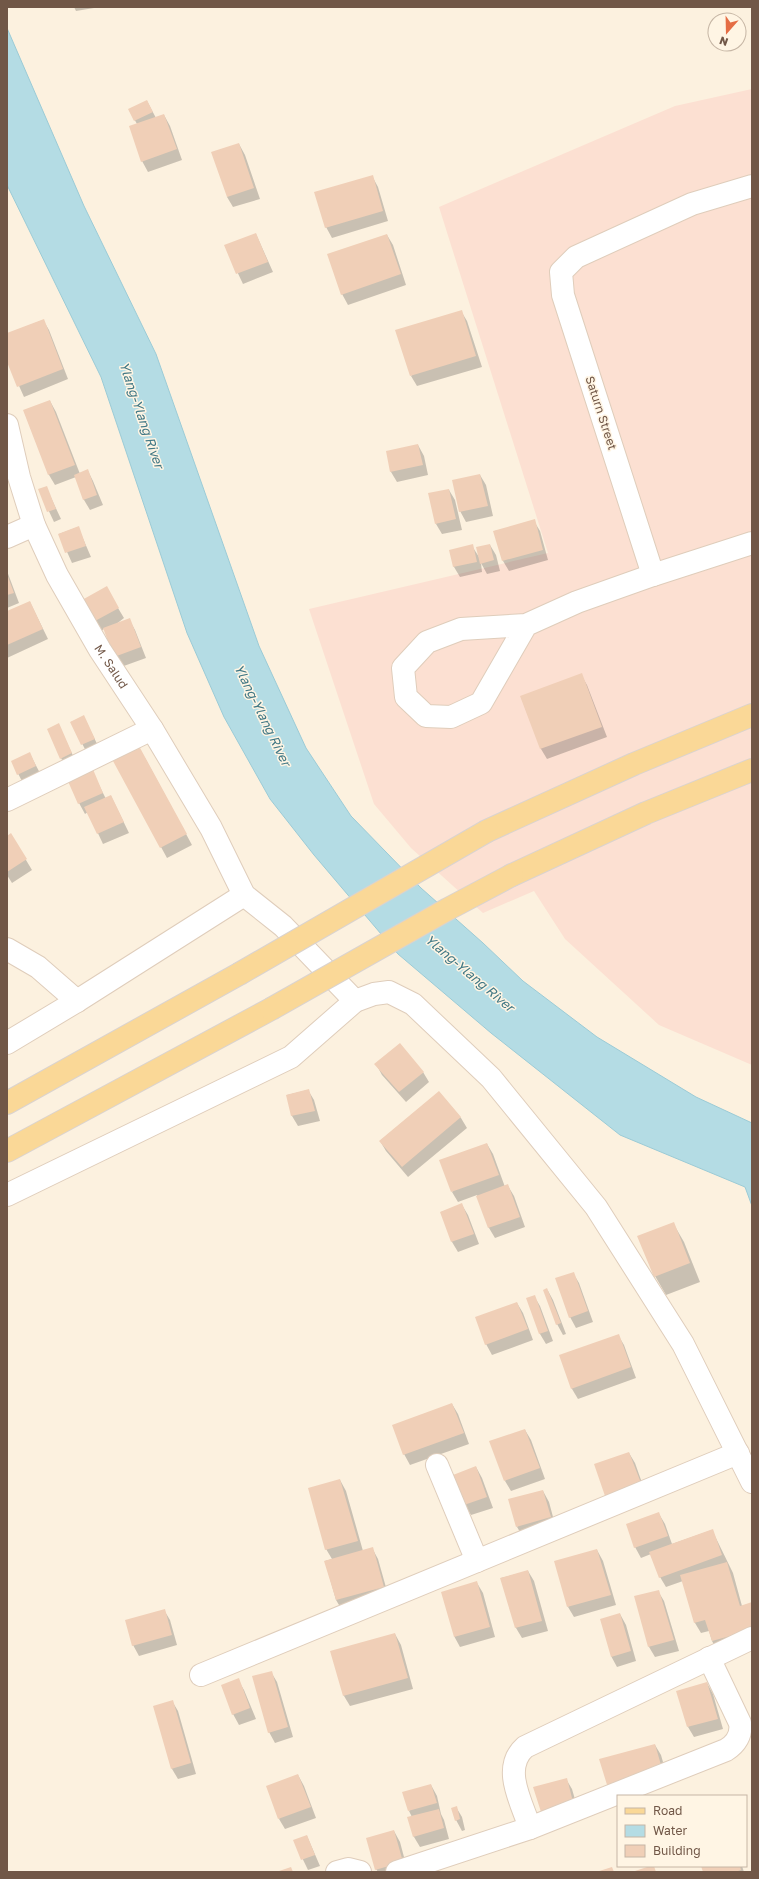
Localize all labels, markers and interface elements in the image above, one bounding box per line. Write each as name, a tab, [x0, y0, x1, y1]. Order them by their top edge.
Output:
north arrow	[707, 12, 747, 52]
text: N	[717, 34, 730, 49]
water label: Ylang-Ylang River	[116, 360, 168, 472]
street label: Saturn Street	[582, 374, 621, 452]
street label: M. Salud	[91, 641, 131, 691]
water label: Ylang-Ylang River	[231, 661, 295, 770]
water label: Ylang-Ylang River	[422, 931, 519, 1016]
legend	[617, 1795, 747, 1867]
text: Road	[653, 1803, 682, 1818]
text: Water	[653, 1823, 687, 1838]
text: Building	[653, 1843, 701, 1858]

